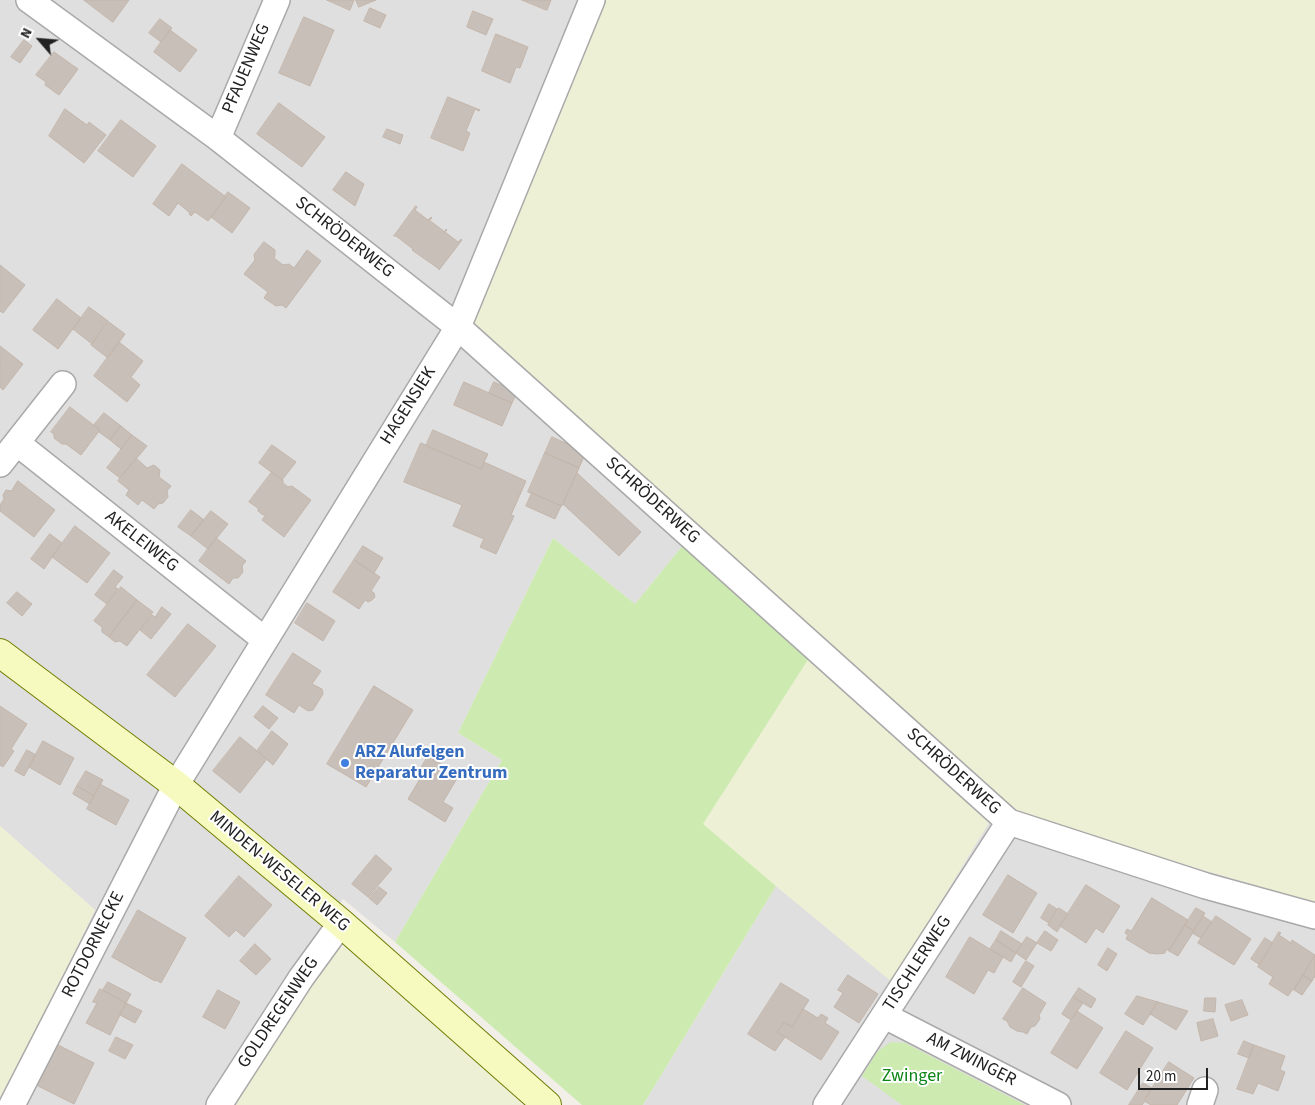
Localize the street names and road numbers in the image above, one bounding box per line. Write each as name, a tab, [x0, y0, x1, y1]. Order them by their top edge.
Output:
street label: PFAUENWEG	[218, 21, 276, 117]
street label: SCHRÖDERWEG	[290, 193, 398, 283]
street label: HAGENSIEK	[377, 363, 441, 449]
street label: SCHRÖDERWEG	[600, 453, 704, 549]
street label: AKELEIWEG	[100, 507, 182, 577]
street label: SCHRÖDERWEG	[901, 724, 1005, 820]
street label: MINDEN-WESELER WEG	[204, 807, 354, 937]
street label: ROTDORNECKE	[58, 888, 130, 1002]
street label: TISCHLERWEG	[879, 912, 957, 1016]
street label: GOLDREGENWEG	[234, 953, 324, 1073]
street label: AM ZWINGER	[923, 1028, 1019, 1092]

